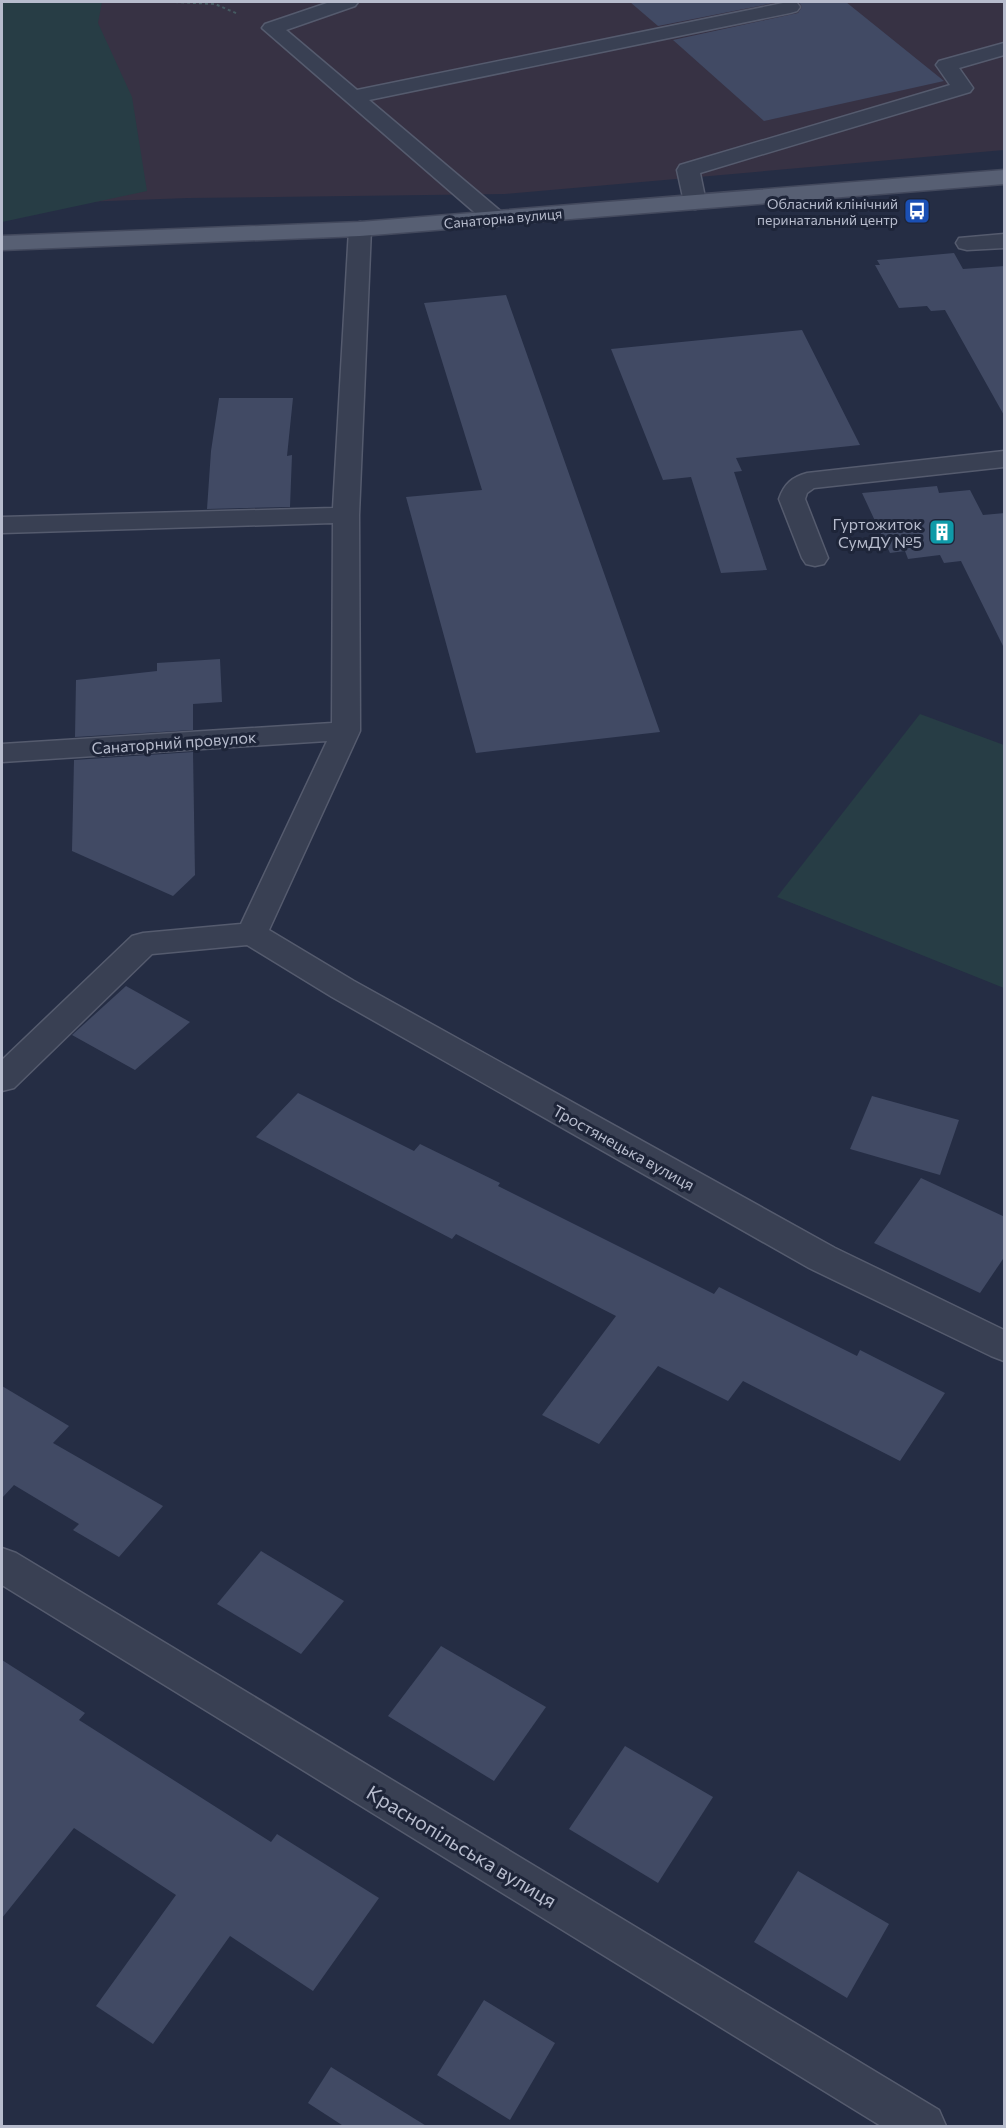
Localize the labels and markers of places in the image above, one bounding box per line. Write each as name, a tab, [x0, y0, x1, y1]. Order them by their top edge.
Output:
place label: Обласний клінічний перинатальний центр	[757, 195, 898, 228]
bus stop icon: Обласний клінічний перинатальний центр	[902, 196, 932, 226]
place label: Гуртожиток СумДУ №5	[832, 514, 922, 551]
building icon: Гуртожиток СумДУ №5	[927, 517, 957, 547]

